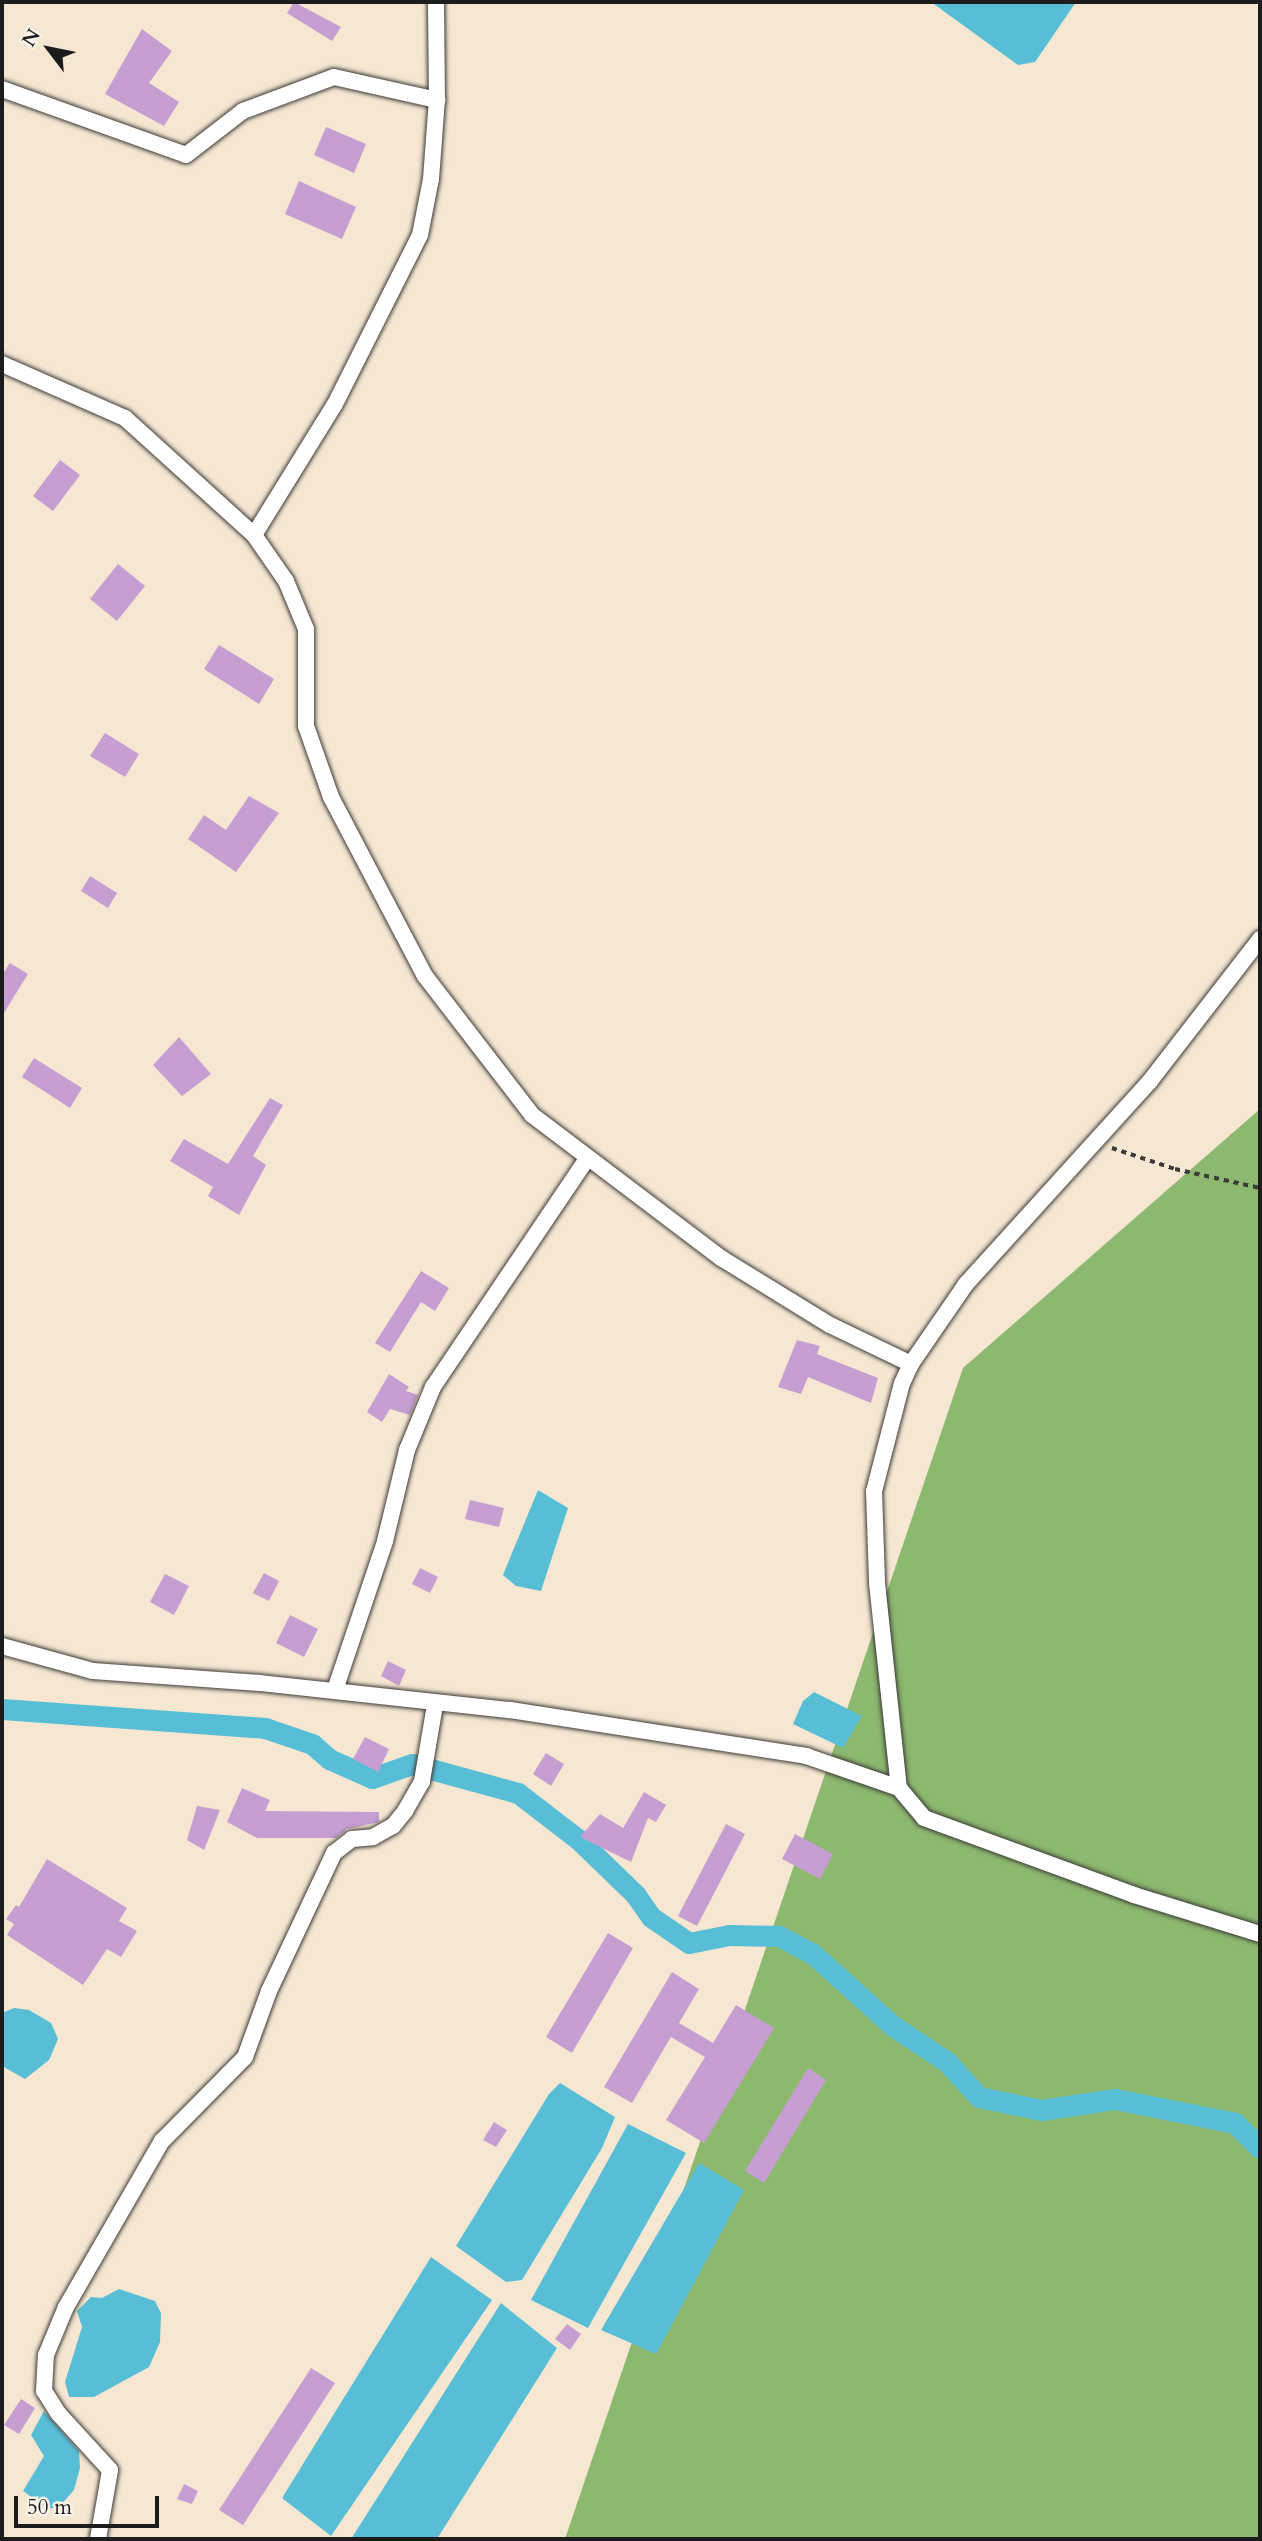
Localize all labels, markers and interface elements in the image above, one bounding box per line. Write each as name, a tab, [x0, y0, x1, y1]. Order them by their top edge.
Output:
north arrow	[14, 14, 84, 84]
text: N	[16, 24, 47, 52]
scale bar	[18, 2482, 163, 2526]
text: 50 m	[27, 2493, 72, 2522]

